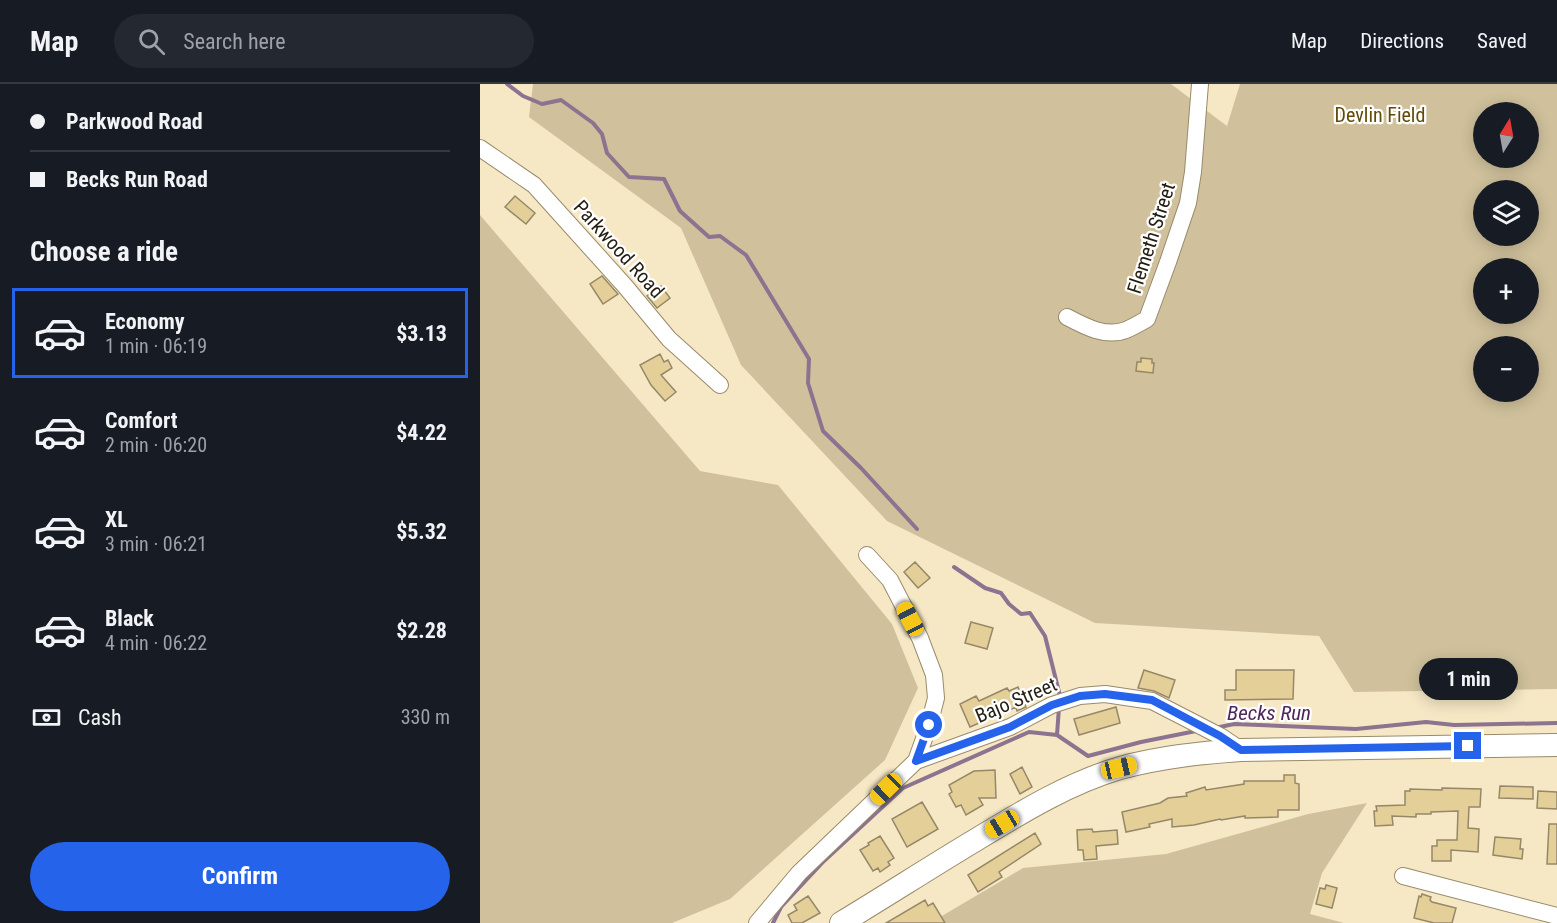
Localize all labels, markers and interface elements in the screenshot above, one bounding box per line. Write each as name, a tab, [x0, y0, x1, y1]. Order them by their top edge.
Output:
search box	[114, 14, 534, 68]
text: Map	[30, 25, 78, 58]
icon: search	[135, 25, 168, 58]
text: Search here	[183, 29, 286, 54]
text: Map	[1291, 29, 1327, 53]
text: Directions	[1360, 29, 1444, 53]
text: Saved	[1477, 29, 1527, 53]
north arrow	[1473, 102, 1539, 168]
map controls	[1473, 102, 1539, 402]
park label: Devlin Field	[1335, 103, 1425, 127]
text: Parkwood Road	[66, 109, 203, 134]
text: Becks Run Road	[66, 167, 208, 192]
street label: Flemeth Street	[1122, 180, 1180, 296]
button: layers	[1473, 180, 1539, 246]
street label: Parkwood Road	[569, 195, 669, 303]
text: Choose a ride	[30, 236, 178, 268]
button: +	[1473, 258, 1539, 324]
icon: car	[33, 306, 87, 360]
text: Economy	[105, 309, 185, 334]
text: $3.13	[396, 321, 447, 346]
text: 1 min · 06:19	[105, 334, 207, 358]
button: −	[1473, 336, 1539, 402]
icon: car	[33, 405, 87, 459]
text: Comfort	[105, 408, 178, 433]
text: $4.22	[396, 420, 447, 445]
text: 2 min · 06:20	[105, 433, 207, 457]
icon: car	[33, 504, 87, 558]
text: XL	[105, 507, 128, 532]
text: $5.32	[396, 519, 447, 544]
text: 3 min · 06:21	[105, 532, 207, 556]
car	[894, 599, 926, 639]
icon: car	[33, 603, 87, 657]
text: Black	[105, 606, 154, 631]
text: $2.28	[396, 618, 447, 643]
text: 4 min · 06:22	[105, 631, 207, 655]
callout: 1 min	[1418, 659, 1518, 701]
text: 1 min	[1446, 667, 1491, 691]
street label: Bajo Street	[972, 672, 1061, 728]
icon: cash	[30, 701, 63, 734]
water label: Becks Run	[1227, 701, 1311, 725]
text: Cash	[78, 705, 122, 730]
text: 330 m	[401, 705, 450, 729]
route start	[915, 711, 942, 738]
route end	[1454, 732, 1481, 759]
car	[1099, 755, 1139, 781]
car	[867, 770, 905, 808]
car	[982, 807, 1022, 841]
button: Confirm	[30, 842, 450, 911]

